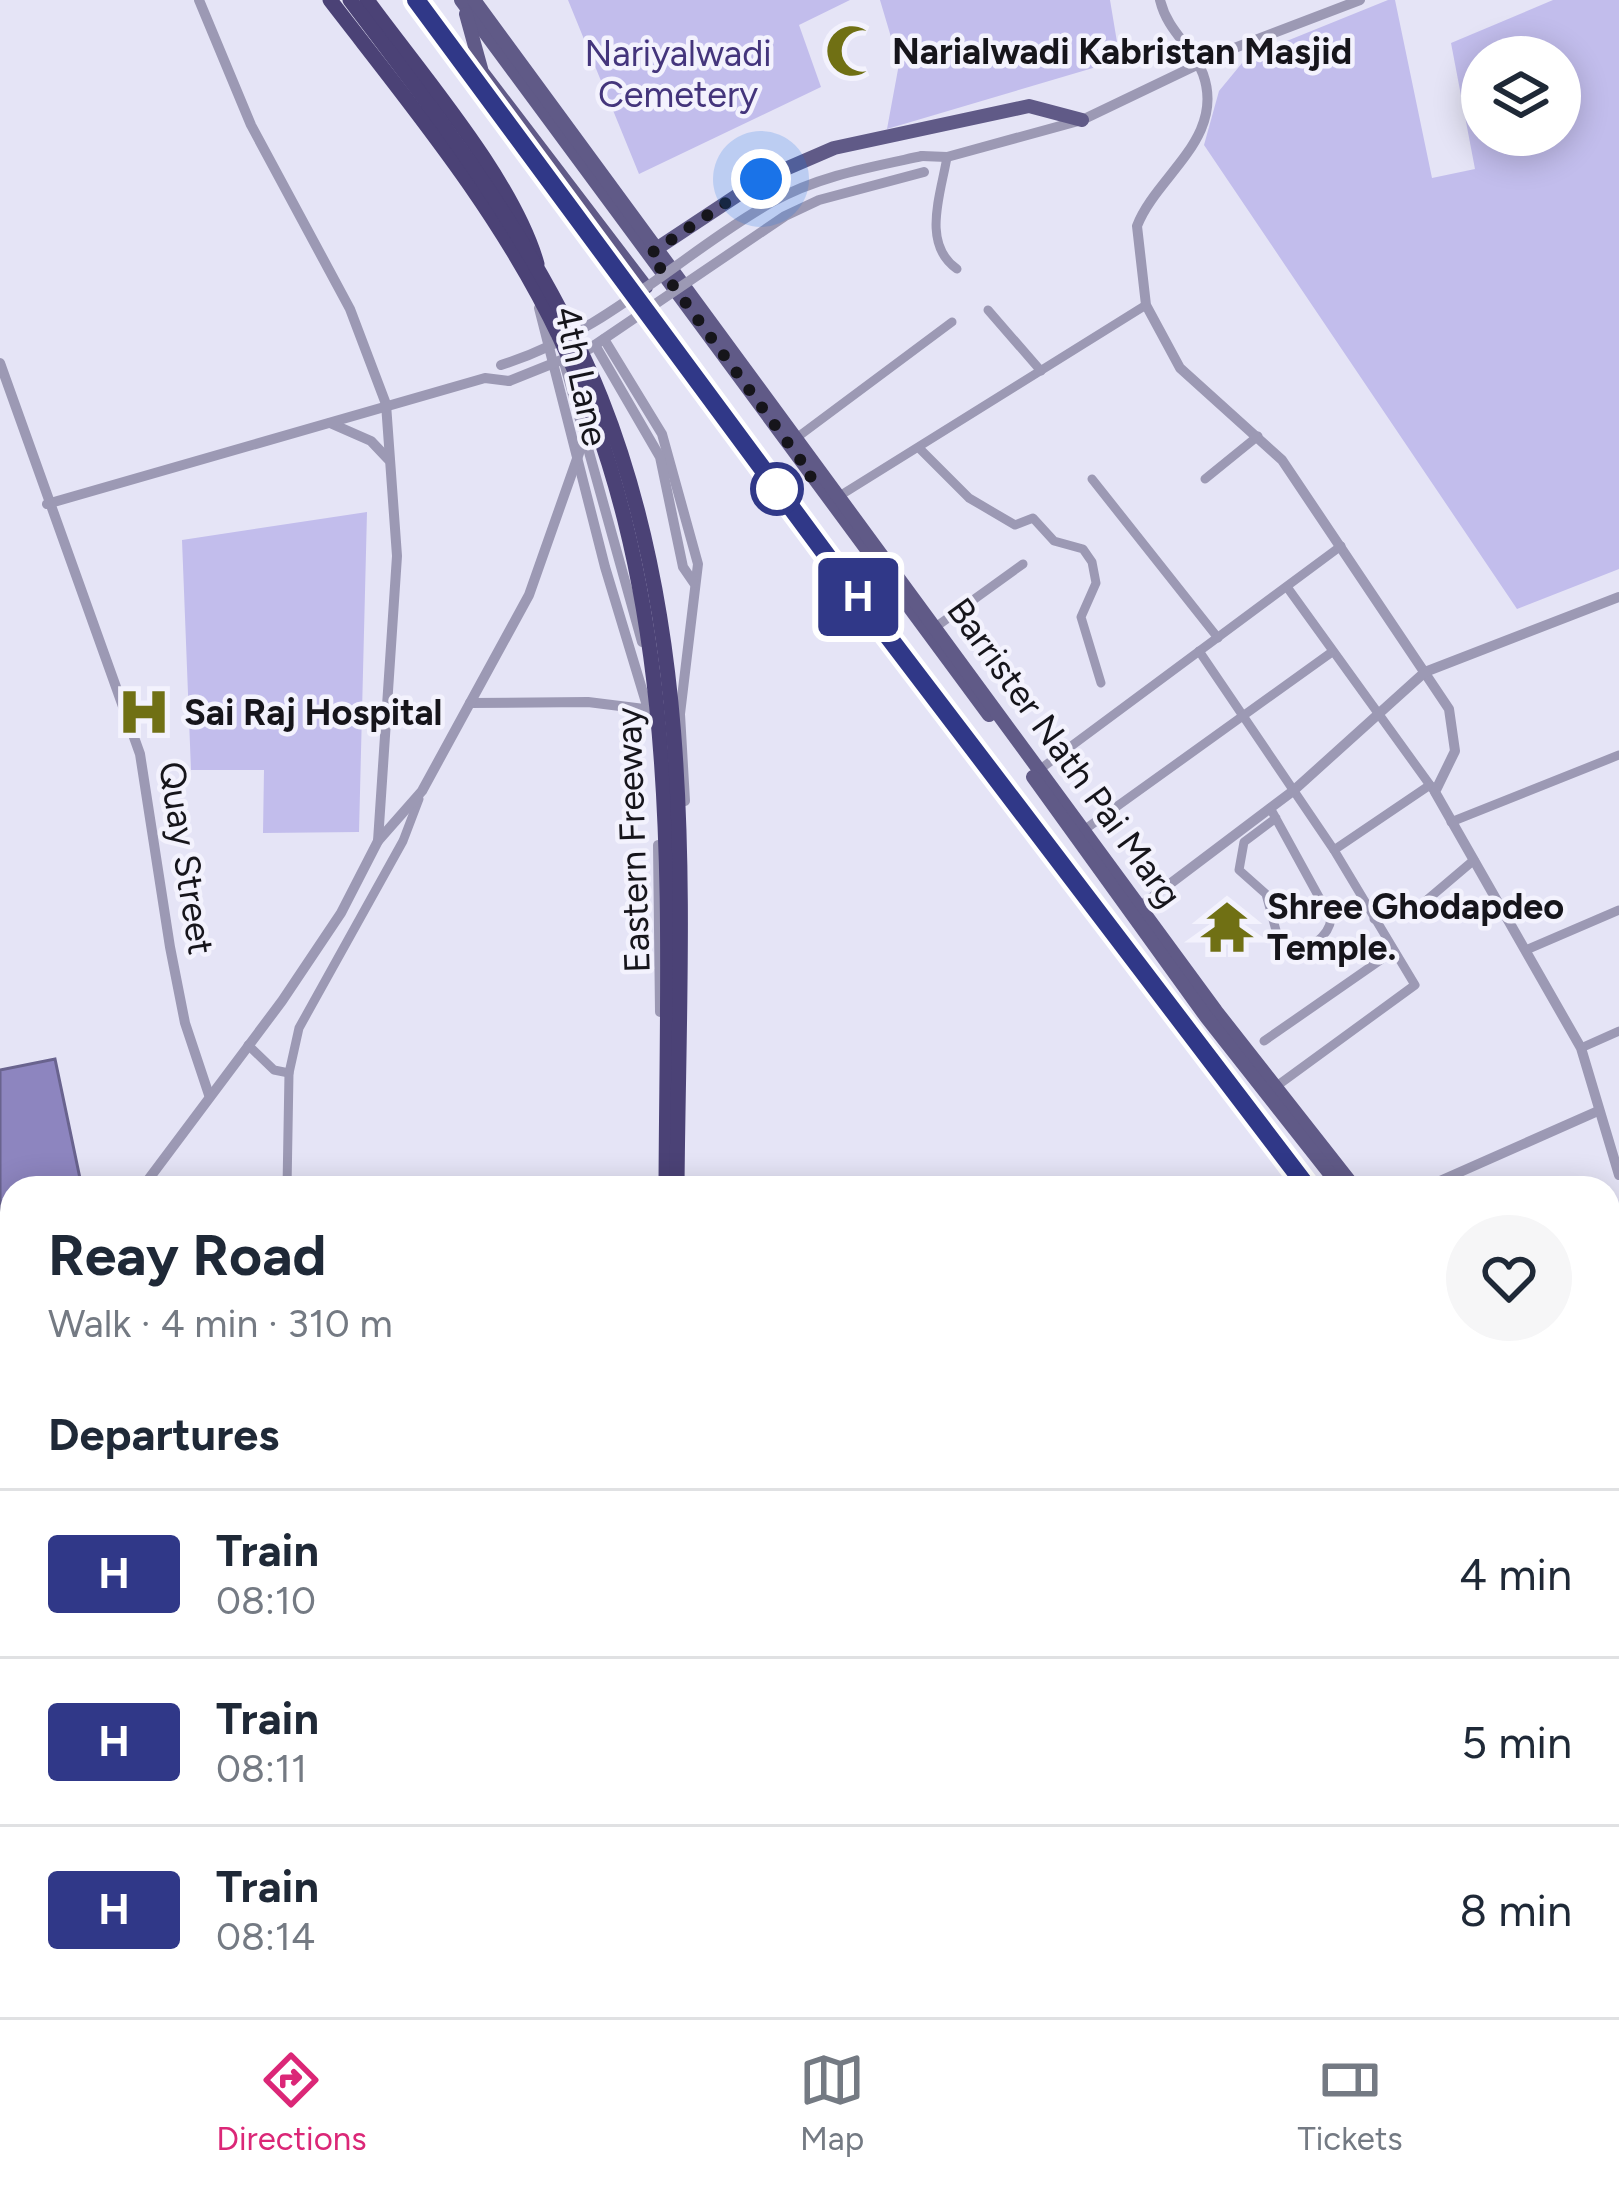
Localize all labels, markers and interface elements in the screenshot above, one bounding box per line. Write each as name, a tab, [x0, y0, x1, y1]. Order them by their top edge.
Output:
mosque icon: Narialwadi Kabristan Masjid	[823, 22, 881, 80]
place label: Narialwadi Kabristan Masjid	[892, 30, 1352, 73]
park label: Nariyalwadi Cemetery	[584, 32, 772, 116]
map controls	[1461, 36, 1581, 156]
button: layers	[1461, 36, 1581, 156]
your location	[731, 149, 791, 209]
street label: 4th Lane	[546, 302, 617, 450]
unlabelled marker	[752, 464, 802, 514]
line badge: H	[819, 558, 897, 636]
text: H	[842, 571, 874, 622]
street label: Barrister Nath Pai Marg	[938, 590, 1191, 915]
hospital icon: Sai Raj Hospital	[115, 683, 173, 741]
place label: Sai Raj Hospital	[184, 691, 442, 734]
street label: Eastern Freeway	[606, 706, 659, 974]
street label: Quay Street	[150, 758, 223, 958]
place label: Shree Ghodapdeo Temple.	[1267, 885, 1564, 969]
temple icon: Shree Ghodapdeo Temple.	[1198, 898, 1256, 956]
button: heart	[1446, 1215, 1572, 1341]
text: Reay Road	[48, 1221, 327, 1289]
text: Walk · 4 min · 310 m	[48, 1300, 393, 1347]
text: Departures	[48, 1407, 279, 1461]
text: Train	[216, 1523, 319, 1577]
text: 4 min	[1459, 1547, 1572, 1601]
text: H	[98, 1548, 130, 1599]
text: 08:10	[216, 1577, 316, 1624]
text: Train	[216, 1691, 319, 1745]
text: 5 min	[1461, 1715, 1572, 1769]
text: H	[98, 1716, 130, 1767]
text: 08:11	[216, 1745, 307, 1792]
text: Train	[216, 1859, 319, 1913]
text: 8 min	[1459, 1883, 1572, 1937]
text: H	[98, 1884, 130, 1935]
text: 08:14	[216, 1913, 315, 1960]
tab: Directions	[216, 2047, 367, 2158]
tab: Map	[799, 2047, 865, 2158]
tab: Tickets	[1298, 2047, 1403, 2158]

